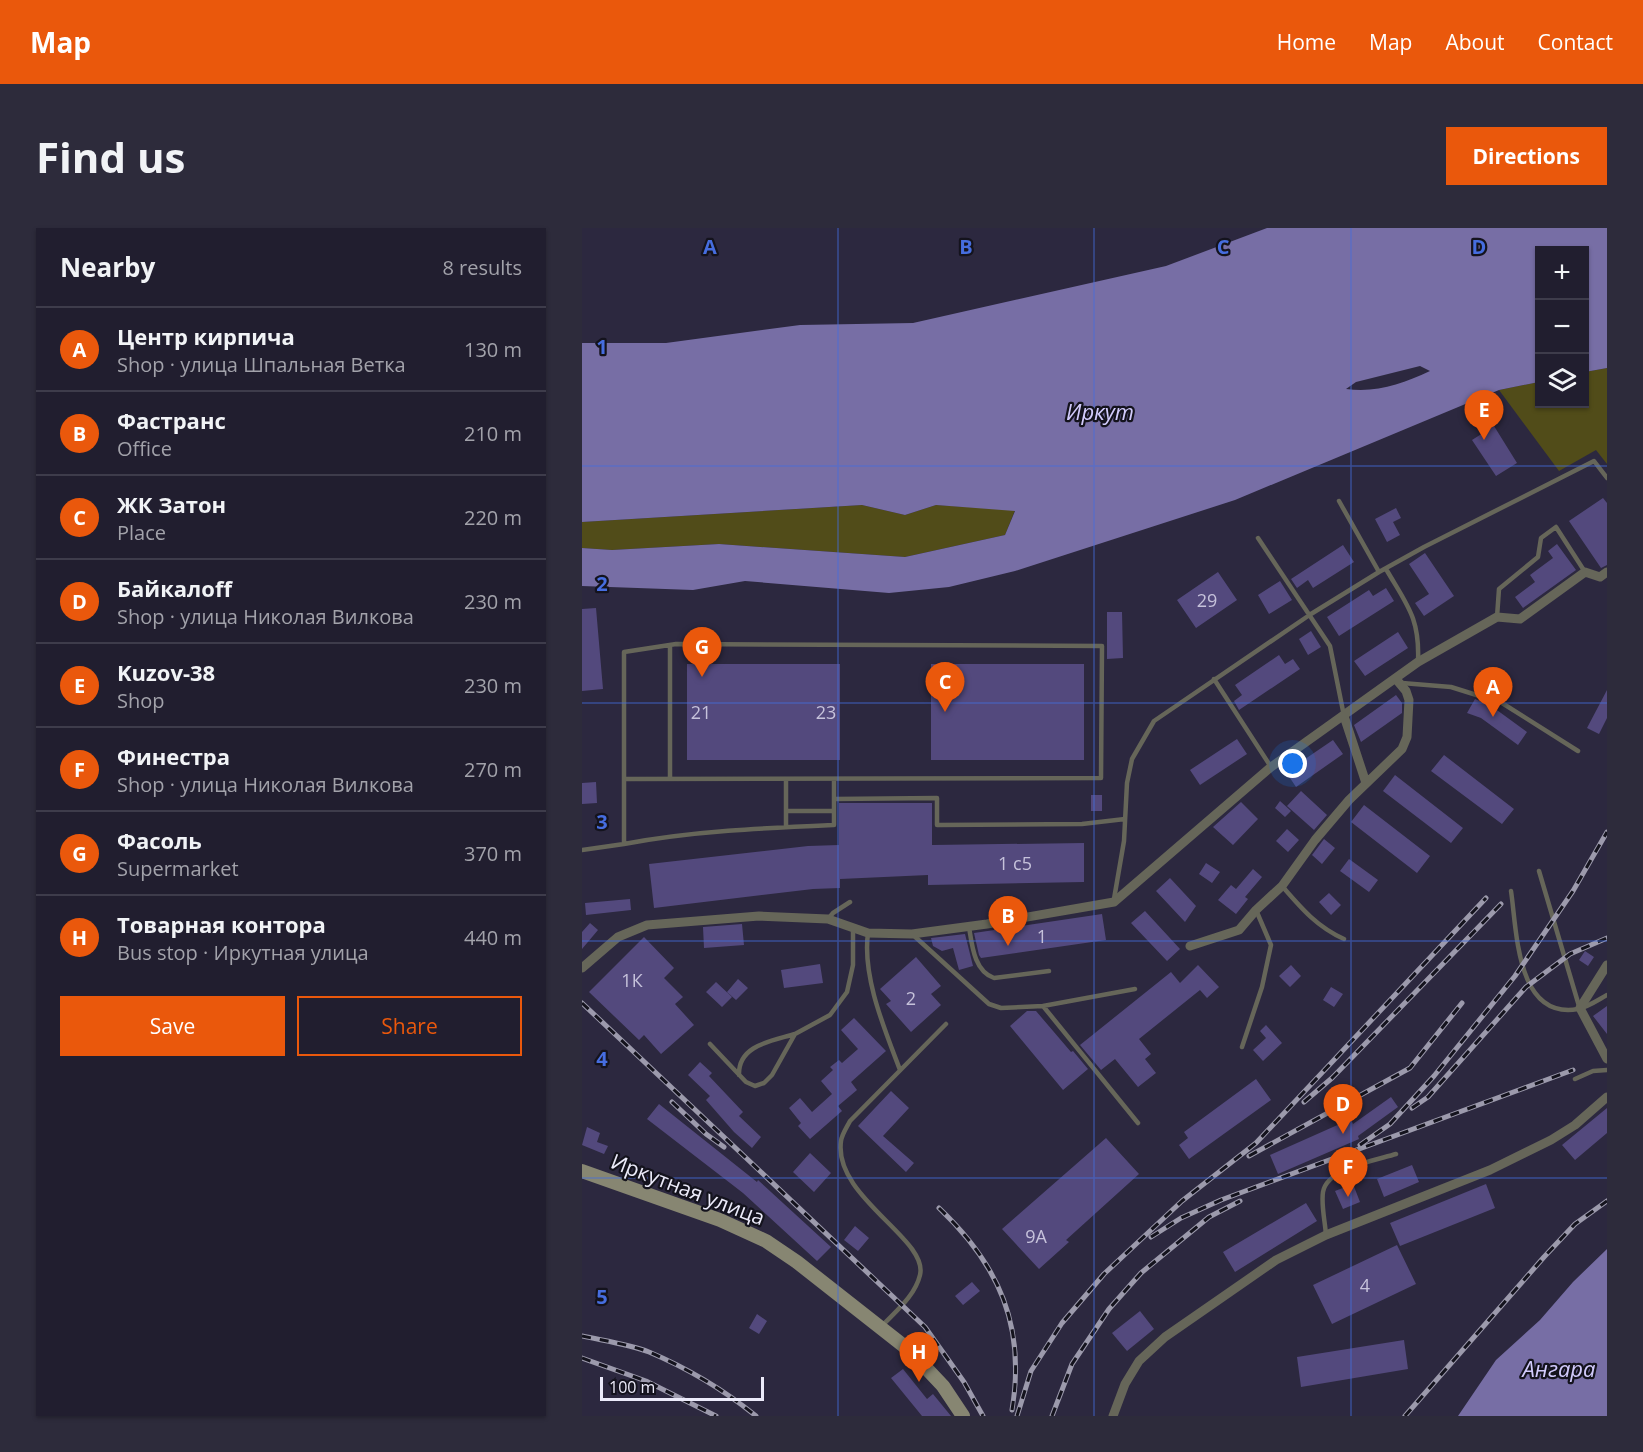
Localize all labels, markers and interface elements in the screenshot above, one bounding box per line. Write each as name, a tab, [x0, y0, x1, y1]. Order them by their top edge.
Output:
text: Map	[30, 23, 91, 61]
text: Home	[1277, 28, 1336, 56]
text: Map	[1369, 28, 1412, 56]
text: About	[1445, 28, 1505, 56]
text: Contact	[1538, 28, 1613, 56]
button: Directions	[1446, 127, 1607, 185]
text: Find us	[36, 128, 185, 185]
text: A	[703, 233, 717, 260]
text: B	[959, 233, 973, 260]
text: C	[1217, 233, 1230, 260]
text: D	[1472, 233, 1486, 260]
map controls	[1535, 246, 1589, 408]
button: +	[1535, 246, 1589, 300]
text: Nearby	[60, 249, 155, 285]
text: 8 results	[442, 254, 522, 281]
button: −	[1535, 300, 1589, 354]
text: Центр кирпича	[117, 321, 295, 351]
text: 1	[596, 333, 608, 360]
text: A	[73, 336, 86, 363]
text: 130 m	[464, 336, 522, 363]
text: Shop · улица Шпальная Ветка	[117, 351, 406, 378]
button: layers	[1535, 354, 1589, 408]
pin: E	[1464, 390, 1504, 440]
water label: Иркут	[1066, 396, 1134, 426]
text: Фастранс	[117, 405, 226, 435]
text: B	[73, 420, 86, 447]
text: 210 m	[464, 420, 522, 447]
text: Office	[117, 435, 172, 462]
text: ЖК Затон	[117, 489, 226, 519]
text: C	[73, 504, 86, 531]
text: 220 m	[464, 504, 522, 531]
text: Place	[117, 519, 166, 546]
text: 2	[596, 570, 608, 597]
text: Байкалoff	[117, 573, 232, 603]
text: D	[72, 588, 87, 615]
text: 230 m	[464, 588, 522, 615]
house number: 29	[1197, 588, 1217, 612]
text: Shop · улица Николая Вилкова	[117, 603, 414, 630]
pin: G	[682, 628, 722, 677]
text: Kuzov-38	[117, 657, 215, 687]
pin: C	[926, 662, 964, 712]
pin: A	[1474, 668, 1512, 717]
text: E	[74, 672, 85, 699]
text: 230 m	[464, 672, 522, 699]
text: Shop	[117, 687, 165, 714]
house number: 21	[691, 700, 711, 724]
house number: 23	[816, 700, 836, 724]
text: Финестра	[117, 741, 230, 771]
your location	[1278, 749, 1307, 778]
text: F	[74, 756, 85, 783]
text: 270 m	[464, 756, 522, 783]
text: Shop · улица Николая Вилкова	[117, 771, 414, 798]
text: 3	[596, 808, 608, 835]
text: Фасоль	[117, 825, 202, 855]
text: G	[72, 840, 87, 867]
text: 370 m	[464, 840, 522, 867]
house number: 1 с5	[998, 851, 1032, 875]
text: Supermarket	[117, 855, 239, 882]
pin: B	[988, 896, 1028, 946]
text: Товарная контора	[117, 909, 326, 939]
text: H	[72, 924, 87, 951]
text: 440 m	[464, 924, 522, 951]
house number: 1	[1037, 924, 1047, 948]
text: Bus stop · Иркутная улица	[117, 939, 369, 966]
house number: 1К	[621, 968, 643, 992]
house number: 2	[906, 986, 916, 1010]
button: Save	[60, 996, 285, 1056]
button: Share	[297, 996, 522, 1056]
text: 4	[596, 1045, 608, 1072]
pin: D	[1324, 1084, 1362, 1134]
street label: Иркутная улица	[607, 1147, 769, 1231]
pin: F	[1328, 1148, 1368, 1197]
house number: 9А	[1025, 1224, 1047, 1248]
house number: 4	[1360, 1273, 1370, 1297]
text: 5	[596, 1283, 608, 1310]
pin: H	[900, 1332, 938, 1382]
water label: Ангара	[1520, 1353, 1596, 1383]
scale bar	[600, 1374, 764, 1402]
text: 100 m	[609, 1376, 655, 1398]

